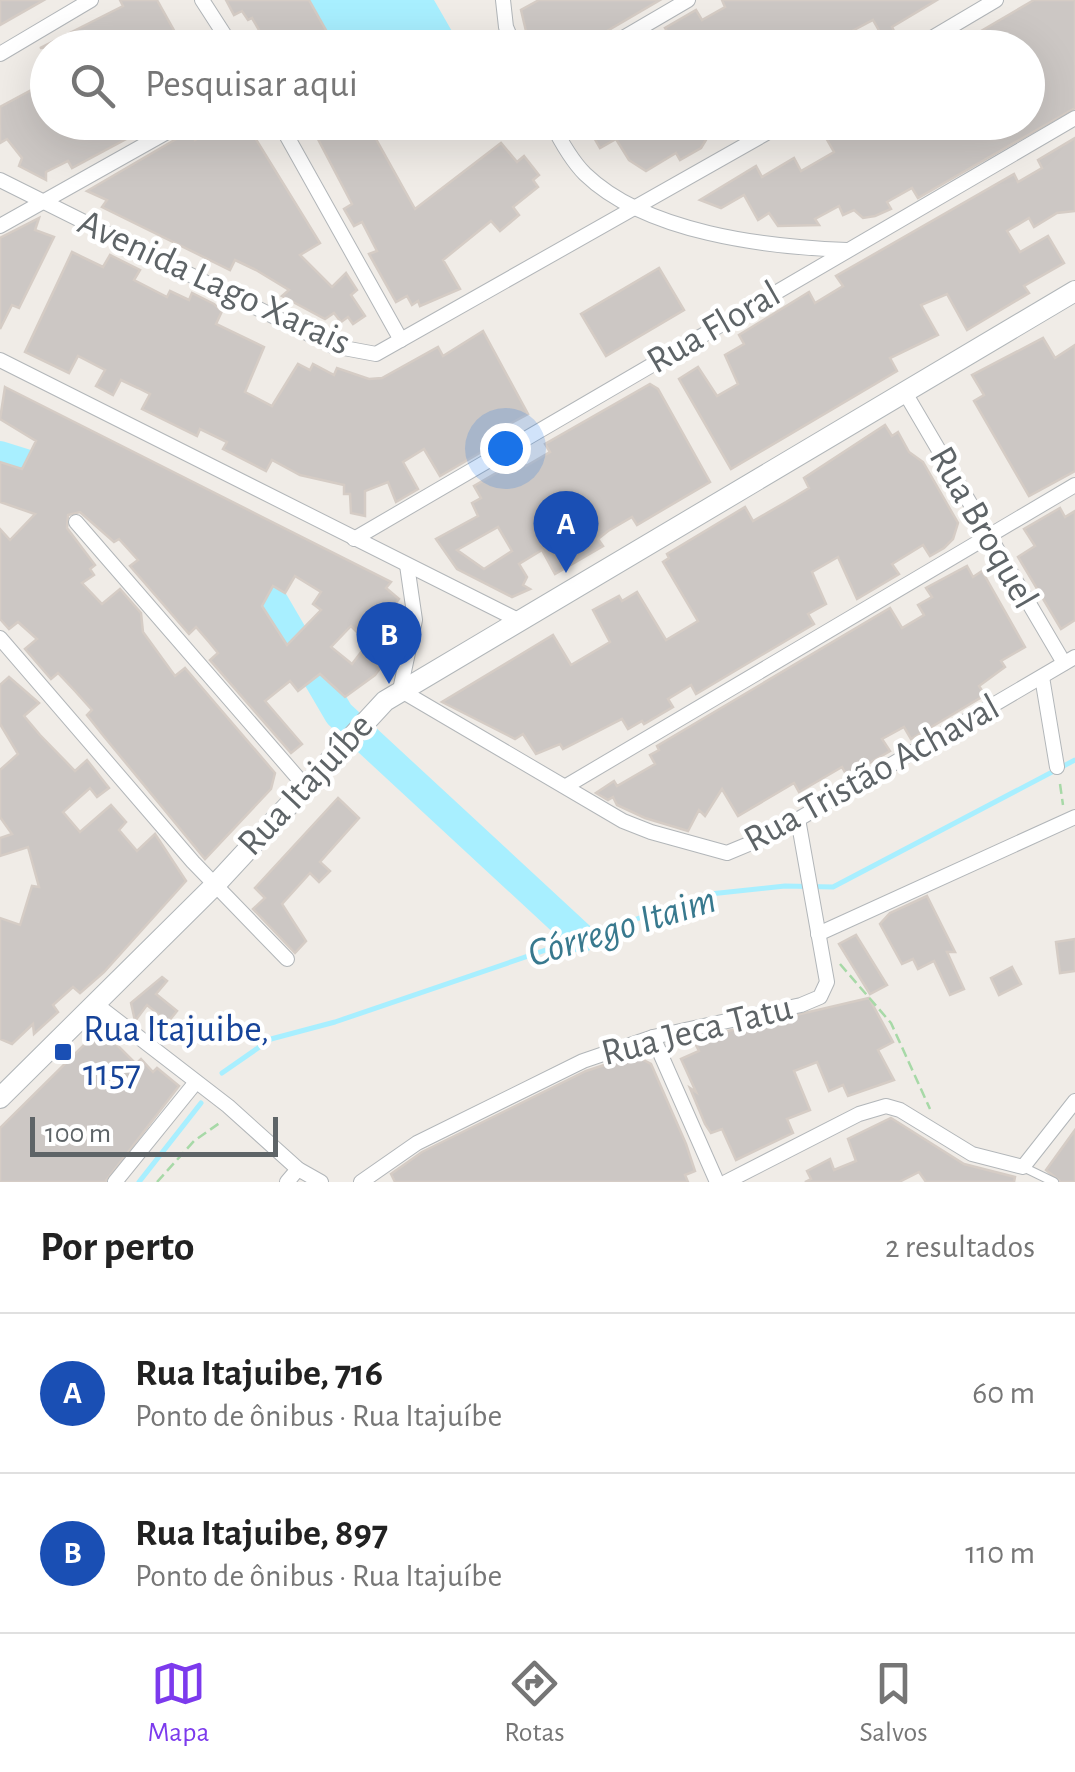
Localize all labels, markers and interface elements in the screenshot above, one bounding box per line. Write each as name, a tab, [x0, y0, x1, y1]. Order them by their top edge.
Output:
search box	[30, 30, 1045, 140]
icon: search	[65, 58, 120, 113]
text: Pesquisar aqui	[145, 66, 358, 104]
street label: Avenida Lago Xarais	[72, 203, 356, 363]
street label: Rua Floral	[641, 275, 787, 381]
your location	[480, 423, 531, 474]
street label: Rua Broquel	[922, 441, 1044, 615]
pin: A	[534, 490, 598, 573]
pin: B	[356, 602, 422, 684]
street label: Rua Tristão Achaval	[738, 688, 1006, 860]
street label: Rua Itajuíbe	[231, 707, 381, 863]
water label: Córrego Itaim	[523, 879, 721, 975]
street label: Rua Jeca Tatu	[598, 989, 796, 1073]
place label: Rua Itajuibe, 1157	[83, 1011, 269, 1093]
marker: Rua Itajuibe, 1157	[52, 1041, 74, 1063]
scale bar	[30, 1112, 278, 1156]
text: 100 m	[45, 1120, 111, 1148]
text: Por perto	[40, 1226, 194, 1268]
text: 2 resultados	[885, 1231, 1035, 1263]
text: Rua Itajuibe, 716	[135, 1355, 383, 1393]
text: A	[63, 1377, 82, 1409]
text: 60 m	[972, 1377, 1035, 1409]
text: Ponto de ônibus · Rua Itajuíbe	[135, 1400, 502, 1432]
text: Rua Itajuibe, 897	[135, 1515, 388, 1553]
text: B	[63, 1537, 82, 1569]
text: 110 m	[965, 1537, 1035, 1569]
text: Ponto de ônibus · Rua Itajuíbe	[135, 1560, 502, 1592]
tab: Mapa	[147, 1656, 209, 1750]
tab: Rotas	[504, 1656, 565, 1750]
tab: Salvos	[860, 1656, 928, 1750]

